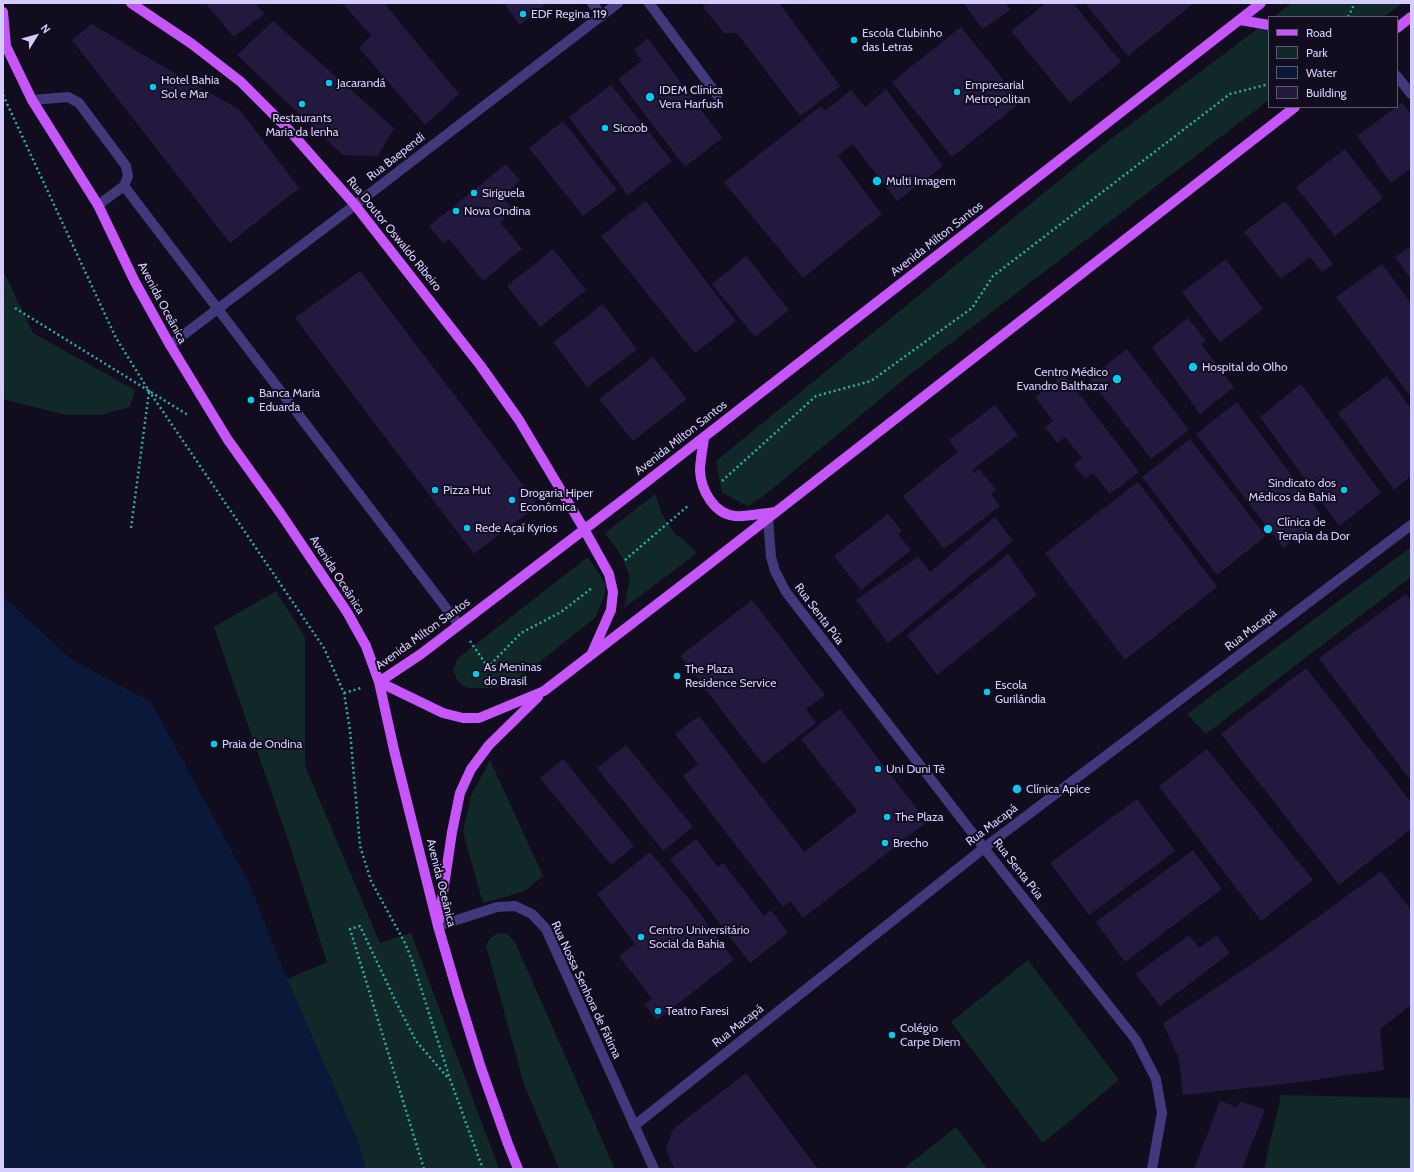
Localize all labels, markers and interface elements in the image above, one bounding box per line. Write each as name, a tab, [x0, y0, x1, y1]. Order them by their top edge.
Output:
place label: EDF Regina 119	[531, 7, 607, 21]
marker: EDF Regina 119	[518, 9, 528, 19]
north arrow	[16, 16, 56, 56]
legend	[1268, 16, 1398, 108]
text: N	[38, 21, 54, 36]
text: Road	[1306, 25, 1332, 40]
place label: Escola Clubinho das Letras	[862, 26, 942, 54]
marker: Escola Clubinho das Letras	[849, 35, 859, 45]
text: Park	[1306, 45, 1328, 60]
text: Water	[1306, 65, 1336, 80]
place label: Hotel Bahia Sol e Mar	[161, 73, 219, 101]
place label: Jacarandá	[337, 76, 386, 90]
marker: Jacarandá	[324, 78, 334, 88]
place label: Empresarial Metropolitan	[965, 78, 1030, 106]
marker: Hotel Bahia Sol e Mar	[148, 82, 158, 92]
place label: IDEM Clínica Vera Harfush	[659, 83, 724, 111]
text: Building	[1306, 85, 1347, 100]
marker: Empresarial Metropolitan	[952, 87, 962, 97]
marker: IDEM Clínica Vera Harfush	[644, 91, 656, 103]
marker: Restaurants Maria da lenha	[297, 99, 307, 109]
place label: Restaurants Maria da lenha	[265, 111, 339, 139]
place label: Sicoob	[613, 121, 648, 135]
marker: Sicoob	[600, 123, 610, 133]
street label: Rua Baependi	[364, 130, 428, 184]
street label: Rua Doutor Oswaldo Ribeiro	[343, 174, 445, 294]
place label: Multi Imagem	[886, 174, 956, 188]
marker: Multi Imagem	[871, 175, 883, 187]
place label: Siriguela	[482, 186, 525, 200]
marker: Siriguela	[469, 188, 479, 198]
street label: Avenida Milton Santos	[888, 198, 986, 280]
place label: Nova Ondina	[464, 204, 531, 218]
marker: Nova Ondina	[451, 206, 461, 216]
street label: Avenida Oceânica	[134, 260, 190, 346]
place label: Hospital do Olho	[1202, 360, 1287, 374]
marker: Hospital do Olho	[1187, 361, 1199, 373]
place label: Centro Médico Evandro Balthazar	[1016, 365, 1108, 393]
marker: Centro Médico Evandro Balthazar	[1111, 373, 1123, 385]
place label: Banca Maria Eduarda	[259, 386, 320, 414]
marker: Banca Maria Eduarda	[246, 395, 256, 405]
street label: Avenida Milton Santos	[632, 397, 730, 479]
place label: Sindicato dos Médicos da Bahia	[1249, 476, 1336, 504]
place label: Pizza Hut	[443, 483, 491, 497]
marker: Pizza Hut	[430, 485, 440, 495]
marker: Sindicato dos Médicos da Bahia	[1339, 485, 1349, 495]
place label: Drogaria Hiper Econômica	[520, 486, 593, 514]
marker: Drogaria Hiper Econômica	[507, 495, 517, 505]
place label: Clínica de Terapia da Dor	[1277, 515, 1350, 543]
place label: Rede Açaí Kyrios	[475, 521, 557, 535]
marker: Rede Açaí Kyrios	[462, 523, 472, 533]
marker: Clínica de Terapia da Dor	[1262, 523, 1274, 535]
street label: Avenida Oceânica	[306, 533, 368, 617]
street label: Rua Senta Púa	[791, 581, 847, 647]
street label: Avenida Milton Santos	[373, 595, 473, 673]
street label: Rua Macapá	[1222, 606, 1280, 654]
place label: As Meninas do Brasil	[484, 660, 541, 688]
place label: The Plaza Residence Service	[685, 662, 776, 690]
marker: As Meninas do Brasil	[471, 669, 481, 679]
marker: The Plaza Residence Service	[672, 671, 682, 681]
place label: Escola Gurilândia	[995, 678, 1046, 706]
marker: Escola Gurilândia	[982, 687, 992, 697]
place label: Praia de Ondina	[222, 737, 302, 751]
marker: Praia de Ondina	[209, 739, 219, 749]
place label: Uni Duni Tê	[886, 762, 945, 776]
marker: Uni Duni Tê	[873, 764, 883, 774]
place label: Clínica Apice	[1026, 782, 1090, 796]
marker: Clínica Apice	[1011, 783, 1023, 795]
street label: Rua Macapá	[963, 801, 1021, 849]
place label: The Plaza	[895, 810, 943, 824]
marker: The Plaza	[882, 812, 892, 822]
place label: Brecho	[893, 836, 928, 850]
street label: Rua Senta Púa	[990, 836, 1046, 902]
street label: Avenida Oceânica	[423, 838, 459, 928]
marker: Brecho	[880, 838, 890, 848]
street label: Rua Nossa Senhora de Fátima	[548, 919, 624, 1061]
place label: Centro Universitário Social da Bahia	[649, 923, 750, 951]
marker: Centro Universitário Social da Bahia	[636, 932, 646, 942]
street label: Rua Macapá	[710, 1002, 766, 1050]
place label: Teatro Faresi	[666, 1004, 729, 1018]
marker: Teatro Faresi	[653, 1006, 663, 1016]
place label: Colégio Carpe Diem	[900, 1021, 960, 1049]
marker: Colégio Carpe Diem	[887, 1030, 897, 1040]

